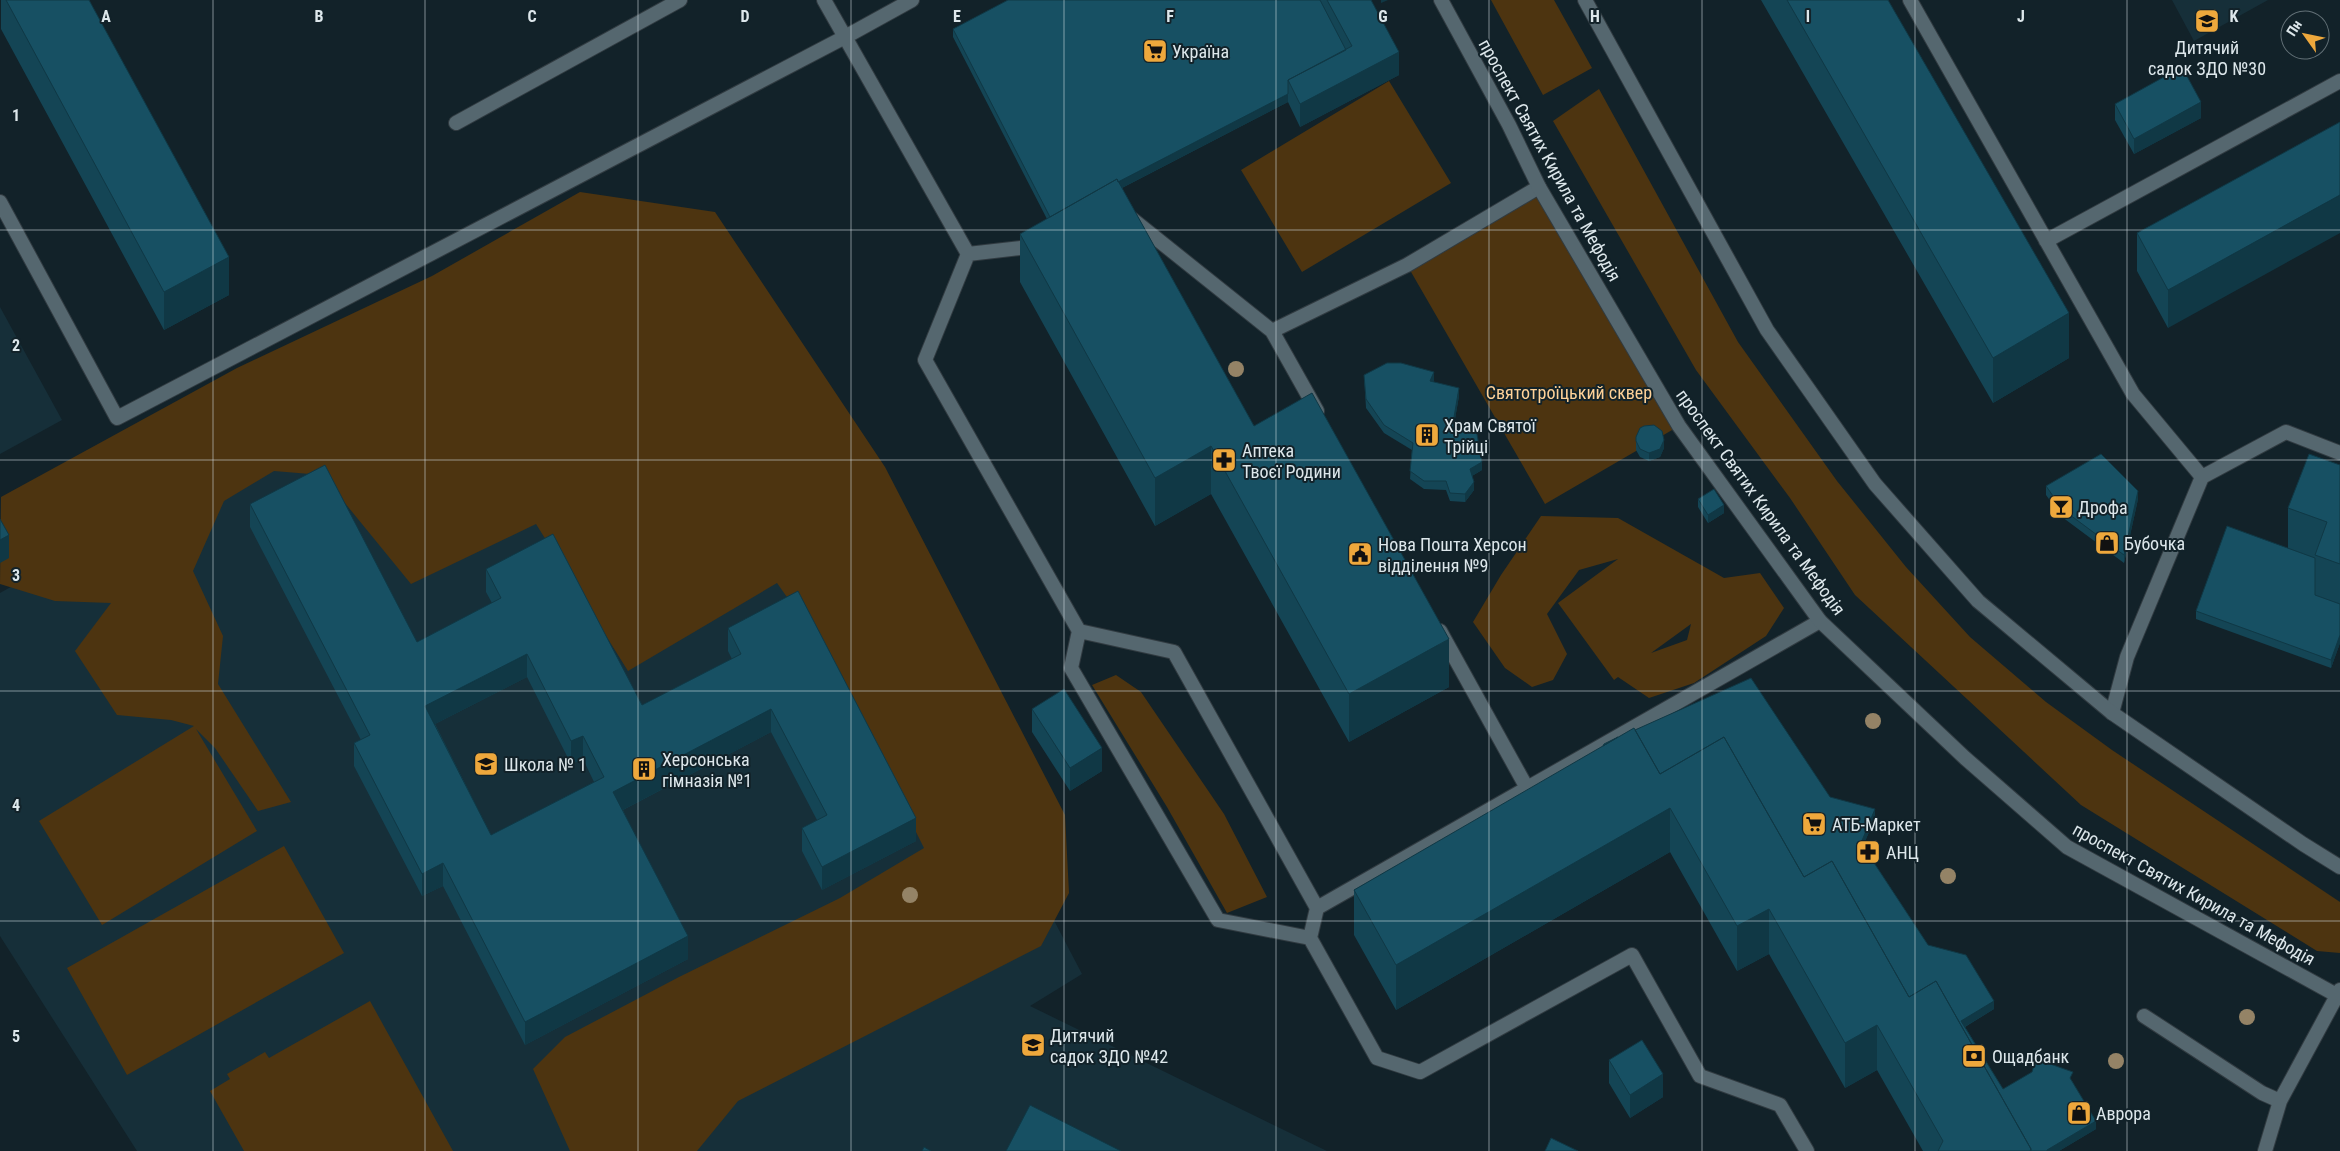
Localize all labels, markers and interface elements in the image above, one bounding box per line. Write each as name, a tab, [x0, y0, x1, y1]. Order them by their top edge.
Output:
text: A	[101, 7, 111, 26]
text: B	[315, 7, 324, 26]
text: C	[527, 7, 537, 26]
text: D	[740, 7, 750, 26]
text: E	[953, 7, 961, 26]
text: F	[1166, 7, 1174, 26]
text: G	[1378, 7, 1388, 26]
text: H	[1590, 7, 1600, 26]
text: I	[1806, 7, 1810, 26]
text: J	[2017, 7, 2025, 26]
text: K	[2230, 7, 2239, 26]
school or university icon: Дитячий садок ЗДО №30	[2194, 8, 2220, 34]
north arrow	[2280, 10, 2330, 60]
text: Пн	[2283, 17, 2305, 39]
street label: проспект Святих Кирила та Мефодія	[1474, 35, 1626, 285]
place label: Дитячий садок ЗДО №30	[2148, 37, 2266, 79]
supermarket icon: Україна	[1142, 38, 1168, 64]
place label: Україна	[1172, 41, 1229, 62]
text: 1	[12, 106, 20, 125]
text: 2	[12, 336, 20, 355]
park label: Святотроїцький сквер	[1486, 382, 1652, 403]
street label: проспект Святих Кирила та Мефодія	[1672, 385, 1850, 619]
place label: Храм Святої Трійці	[1444, 415, 1536, 457]
building icon: Храм Святої Трійці	[1414, 422, 1440, 448]
place label: Аптека Твоєї Родини	[1242, 440, 1341, 482]
pharmacy icon: Аптека Твоєї Родини	[1211, 447, 1237, 473]
bar icon: Дрофа	[2048, 494, 2074, 520]
place label: Дрофа	[2078, 497, 2128, 518]
shop icon: Бубочка	[2094, 530, 2120, 556]
place label: Бубочка	[2124, 533, 2185, 554]
place label: Нова Пошта Херсон відділення №9	[1378, 534, 1527, 576]
public building icon: Нова Пошта Херсон відділення №9	[1347, 541, 1373, 567]
text: 3	[12, 566, 20, 585]
place label: Херсонська гімназія №1	[662, 749, 752, 791]
school or university icon: Школа № 1	[473, 751, 499, 777]
place label: Школа № 1	[504, 754, 587, 775]
building icon: Херсонська гімназія №1	[631, 756, 657, 782]
text: 4	[12, 796, 20, 815]
supermarket icon: АТБ-Маркет	[1801, 811, 1827, 837]
place label: АТБ-Маркет	[1832, 814, 1921, 835]
street label: проспект Святих Кирила та Мефодія	[2069, 818, 2319, 970]
pharmacy icon: АНЦ	[1855, 839, 1881, 865]
place label: АНЦ	[1886, 842, 1919, 863]
place label: Дитячий садок ЗДО №42	[1050, 1025, 1168, 1067]
text: 5	[12, 1027, 20, 1046]
school or university icon: Дитячий садок ЗДО №42	[1020, 1032, 1046, 1058]
bank icon: Ощадбанк	[1961, 1043, 1987, 1069]
place label: Ощадбанк	[1992, 1046, 2070, 1067]
shop icon: Аврора	[2066, 1100, 2092, 1126]
place label: Аврора	[2096, 1103, 2151, 1124]

